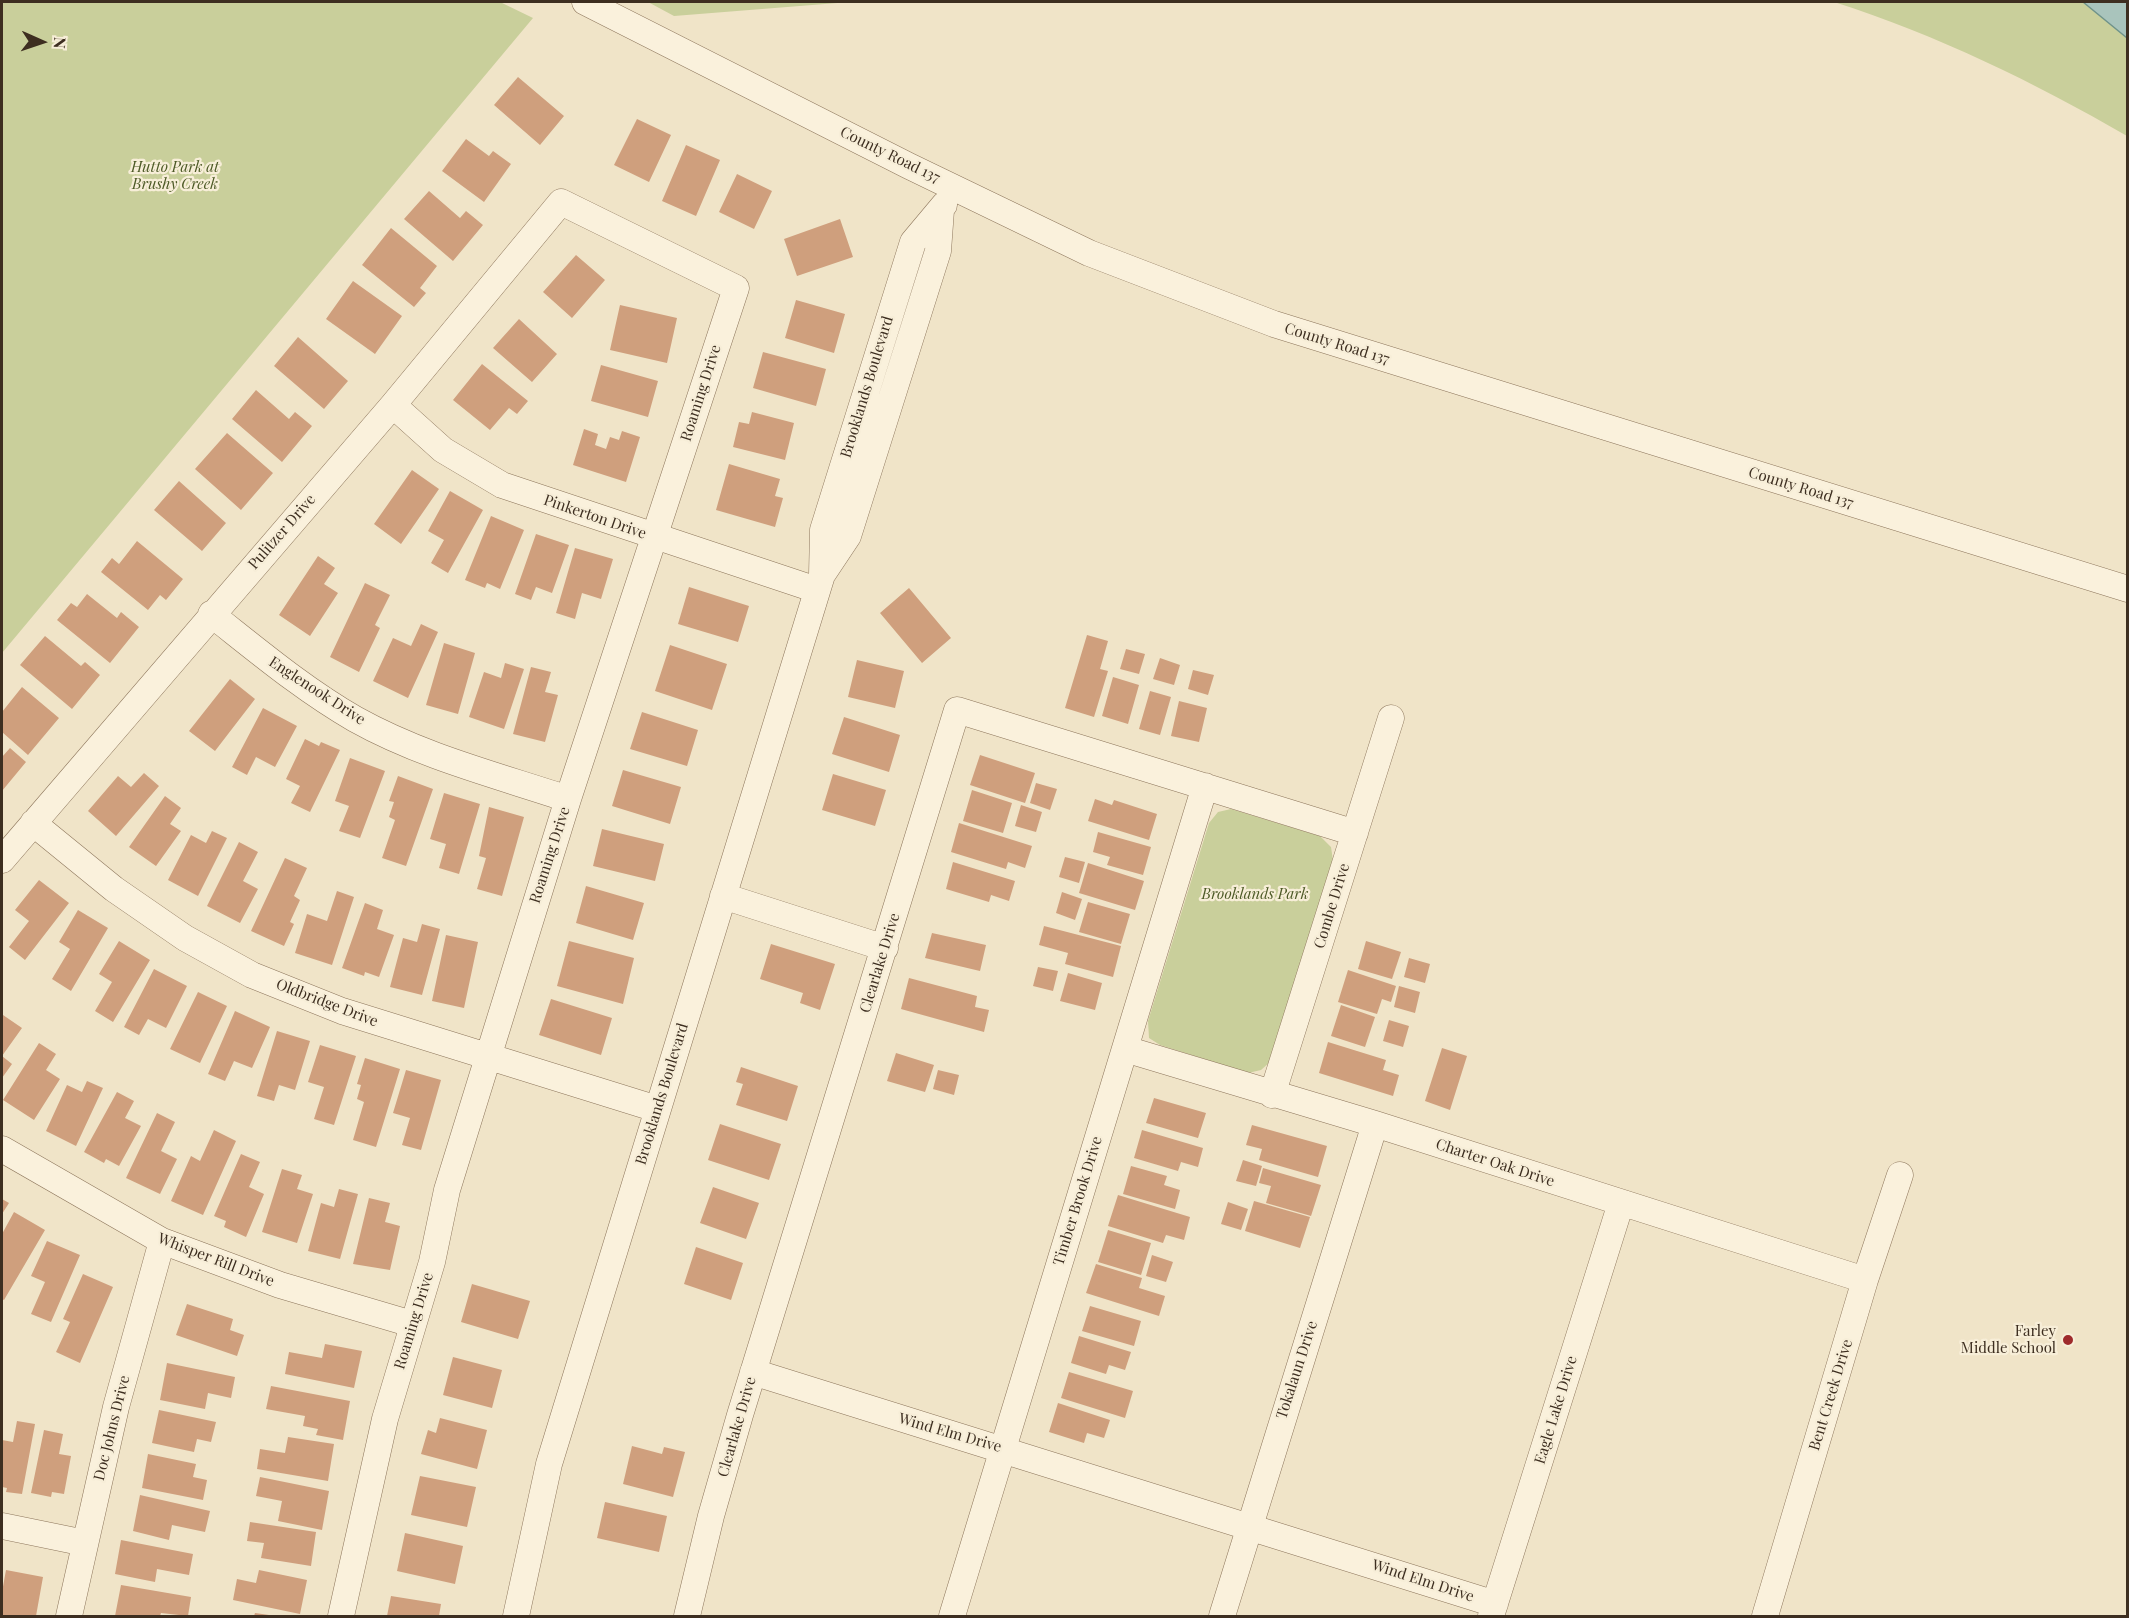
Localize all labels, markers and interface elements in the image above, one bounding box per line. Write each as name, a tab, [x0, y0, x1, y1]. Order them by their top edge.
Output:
north arrow	[12, 12, 72, 72]
text: N	[50, 37, 71, 49]
street label: County Road 137	[837, 123, 943, 187]
park label: Hutto Park at Brushy Creek	[131, 158, 219, 193]
street label: Brooklands Boulevard	[837, 314, 897, 460]
street label: County Road 137	[1282, 319, 1392, 369]
street label: Roaming Drive	[677, 343, 725, 443]
street label: County Road 137	[1746, 463, 1856, 513]
street label: Pulitzer Drive	[245, 491, 319, 573]
street label: Pinkerton Drive	[541, 491, 649, 543]
street label: Englenook Drive	[265, 653, 369, 729]
street label: Roaming Drive	[526, 805, 574, 905]
street label: Combe Drive	[1310, 861, 1354, 951]
park label: Brooklands Park	[1202, 885, 1308, 903]
street label: Clearlake Drive	[856, 911, 904, 1015]
street label: Oldbridge Drive	[273, 975, 381, 1031]
street label: Brooklands Boulevard	[632, 1021, 692, 1167]
street label: Timber Brook Drive	[1050, 1134, 1106, 1268]
street label: Charter Oak Drive	[1433, 1135, 1557, 1191]
street label: Whisper Rill Drive	[155, 1230, 277, 1290]
street label: Roaming Drive	[391, 1270, 437, 1372]
street label: Tokalaun Drive	[1273, 1319, 1321, 1421]
place label: Farley Middle School	[1961, 1322, 2056, 1357]
marker: Farley Middle School	[2061, 1333, 2075, 1347]
street label: Bent Creek Drive	[1806, 1337, 1856, 1453]
street label: Eagle Lake Drive	[1531, 1354, 1581, 1466]
street label: Doc Johns Drive	[90, 1374, 134, 1482]
street label: Clearlake Drive	[714, 1375, 760, 1479]
street label: Wind Elm Drive	[896, 1410, 1004, 1456]
street label: Wind Elm Drive	[1370, 1556, 1476, 1606]

